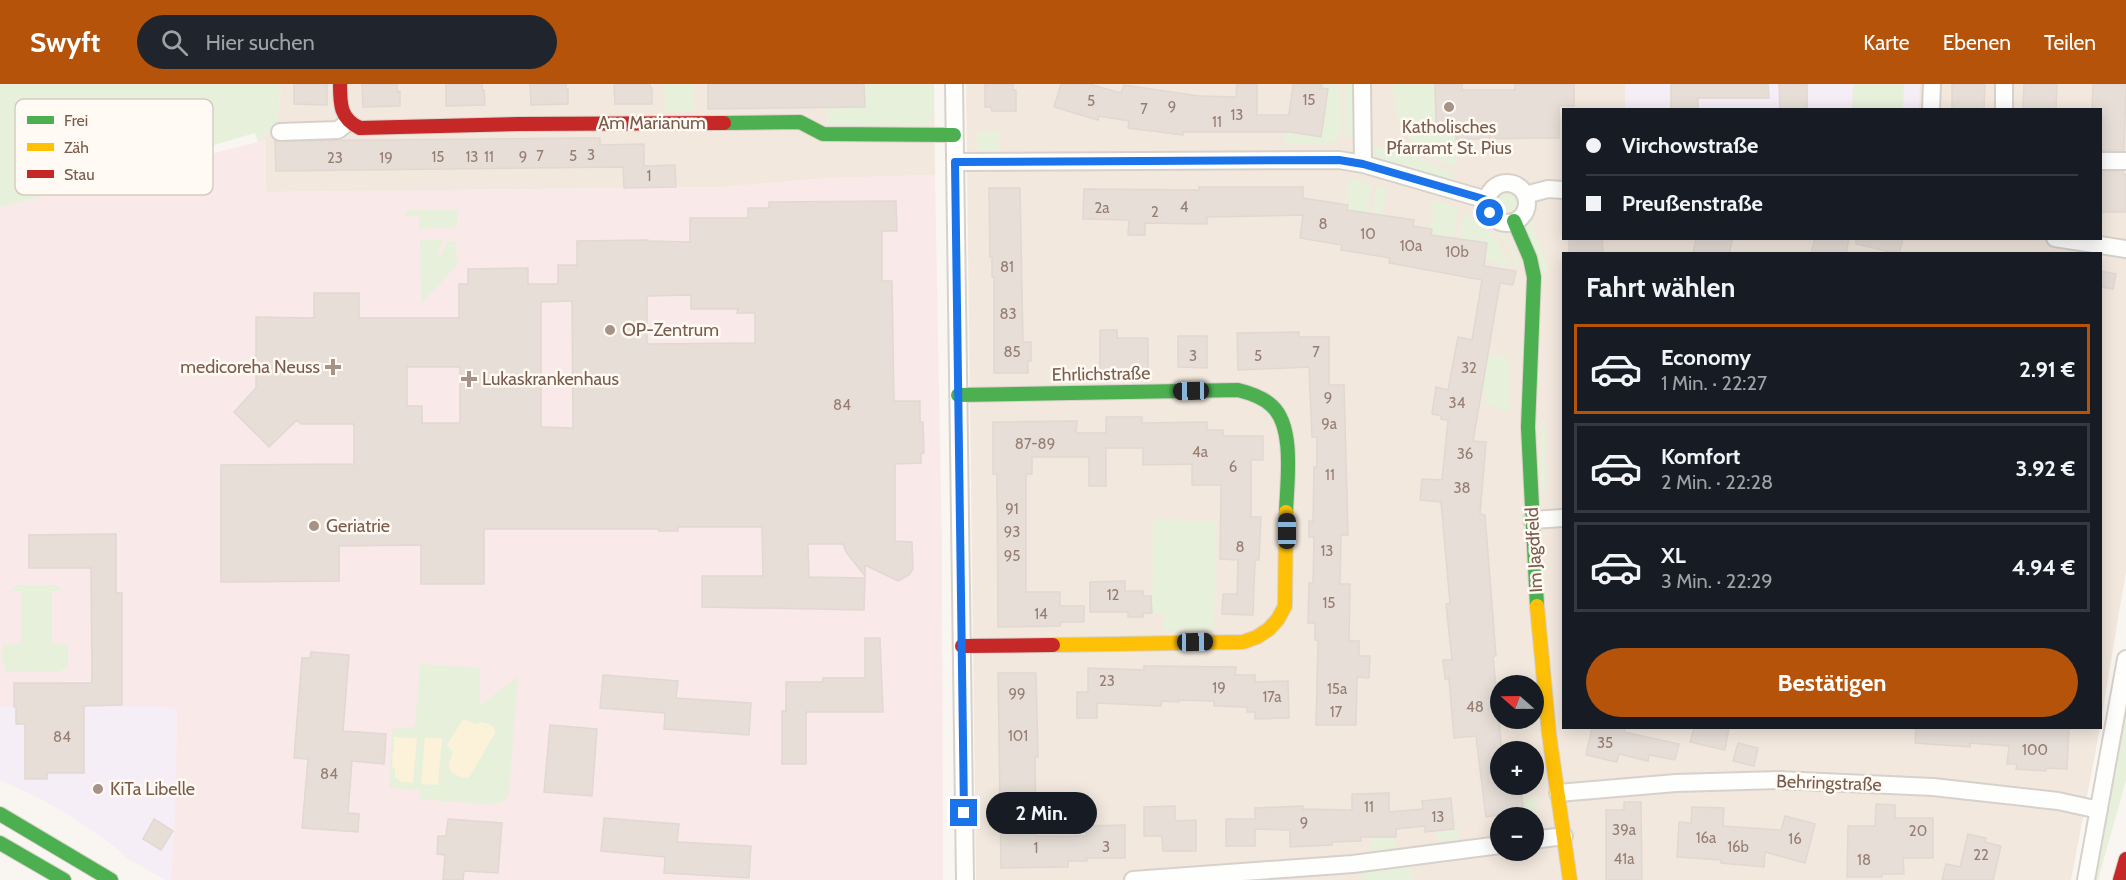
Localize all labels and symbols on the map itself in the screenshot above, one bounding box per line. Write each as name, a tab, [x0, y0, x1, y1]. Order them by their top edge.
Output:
house number: 15	[1302, 91, 1316, 109]
house number: 5	[1087, 92, 1095, 110]
house number: 9	[1168, 98, 1176, 116]
legend	[15, 99, 213, 195]
house number: 7	[1140, 100, 1148, 118]
marker: Katholisches Pfarramt St. Pius	[1442, 100, 1456, 114]
house number: 13	[1230, 106, 1244, 124]
text: Frei	[64, 111, 88, 130]
street label: Am Marianum	[598, 112, 706, 134]
house number: 11	[1212, 113, 1222, 131]
place label: Katholisches Pfarramt St. Pius	[1386, 116, 1512, 159]
text: Zäh	[64, 138, 89, 157]
house number: 3	[587, 146, 595, 164]
house number: 7	[536, 147, 544, 165]
house number: 5	[569, 147, 577, 165]
house number: 15	[431, 148, 445, 166]
house number: 13	[465, 148, 479, 166]
house number: 11	[484, 148, 494, 166]
house number: 9	[519, 148, 527, 166]
house number: 23	[327, 149, 343, 167]
house number: 19	[379, 149, 393, 167]
text: Stau	[64, 165, 95, 184]
house number: 1	[647, 167, 651, 185]
house number: 4	[1180, 198, 1189, 216]
house number: 2a	[1094, 199, 1110, 217]
route start	[1476, 199, 1503, 226]
house number: 2	[1151, 203, 1159, 221]
house number: 8	[1318, 215, 1328, 233]
house number: 10	[1360, 225, 1376, 243]
house number: 10a	[1400, 237, 1423, 255]
house number: 10b	[1445, 243, 1469, 261]
house number: 81	[1000, 258, 1014, 276]
house number: 83	[999, 305, 1017, 323]
place label: OP-Zentrum	[622, 319, 719, 341]
marker: OP-Zentrum	[603, 323, 617, 337]
house number: 85	[1003, 343, 1021, 361]
house number: 7	[1312, 343, 1320, 361]
house number: 3	[1189, 347, 1197, 365]
house number: 5	[1254, 347, 1262, 365]
place label: medicoreha Neuss	[180, 356, 320, 378]
marker: medicoreha Neuss	[324, 358, 342, 376]
house number: 32	[1461, 359, 1477, 377]
street label: Ehrlichstraße	[1051, 362, 1151, 386]
place label: Lukaskrankenhaus	[482, 368, 619, 390]
marker: Lukaskrankenhaus	[460, 370, 478, 388]
car	[1173, 382, 1209, 400]
house number: 9	[1324, 389, 1332, 407]
house number: 34	[1449, 394, 1466, 412]
house number: 84	[833, 396, 851, 414]
house number: 9a	[1321, 415, 1338, 433]
house number: 87-89	[1015, 435, 1055, 453]
house number: 4a	[1192, 443, 1209, 461]
house number: 36	[1457, 445, 1473, 463]
house number: 6	[1229, 458, 1237, 476]
house number: 11	[1325, 466, 1335, 484]
house number: 38	[1453, 479, 1471, 497]
house number: 91	[1005, 500, 1019, 518]
street label: Im Jagdfeld	[1521, 507, 1547, 593]
car	[1278, 513, 1296, 549]
place label: Geriatrie	[326, 515, 390, 537]
marker: Geriatrie	[307, 519, 321, 533]
house number: 93	[1004, 523, 1020, 541]
house number: 8	[1235, 538, 1245, 556]
house number: 13	[1320, 542, 1334, 560]
house number: 95	[1004, 547, 1020, 565]
house number: 12	[1107, 586, 1120, 604]
house number: 15	[1322, 594, 1336, 612]
house number: 14	[1034, 605, 1048, 623]
car	[1177, 633, 1213, 651]
house number: 23	[1099, 672, 1115, 690]
north arrow	[1490, 675, 1544, 729]
house number: 19	[1212, 679, 1226, 697]
house number: 15a	[1327, 680, 1348, 698]
house number: 99	[1008, 685, 1026, 703]
house number: 17a	[1262, 688, 1282, 706]
house number: 48	[1466, 698, 1484, 716]
house number: 17	[1330, 703, 1343, 721]
house number: 101	[1008, 727, 1028, 745]
house number: 84	[53, 728, 71, 746]
house number: 35	[1597, 734, 1613, 752]
house number: 100	[2022, 741, 2048, 759]
house number: 84	[320, 765, 338, 783]
street label: Behringstraße	[1776, 770, 1882, 796]
place label: KiTa Libelle	[110, 778, 195, 800]
marker: KiTa Libelle	[91, 782, 105, 796]
callout: 2 Min.	[985, 792, 1096, 834]
house number: 11	[1364, 798, 1374, 816]
route end	[950, 799, 977, 826]
house number: 13	[1431, 808, 1445, 826]
house number: 9	[1300, 814, 1308, 832]
house number: 39a	[1612, 821, 1637, 839]
house number: 20	[1909, 822, 1927, 840]
house number: 16a	[1696, 829, 1717, 847]
house number: 16	[1788, 830, 1802, 848]
house number: 3	[1102, 838, 1110, 856]
house number: 16b	[1727, 838, 1749, 856]
house number: 1	[1034, 839, 1038, 857]
house number: 22	[1973, 846, 1989, 864]
house number: 41a	[1614, 850, 1635, 868]
house number: 18	[1857, 851, 1871, 869]

